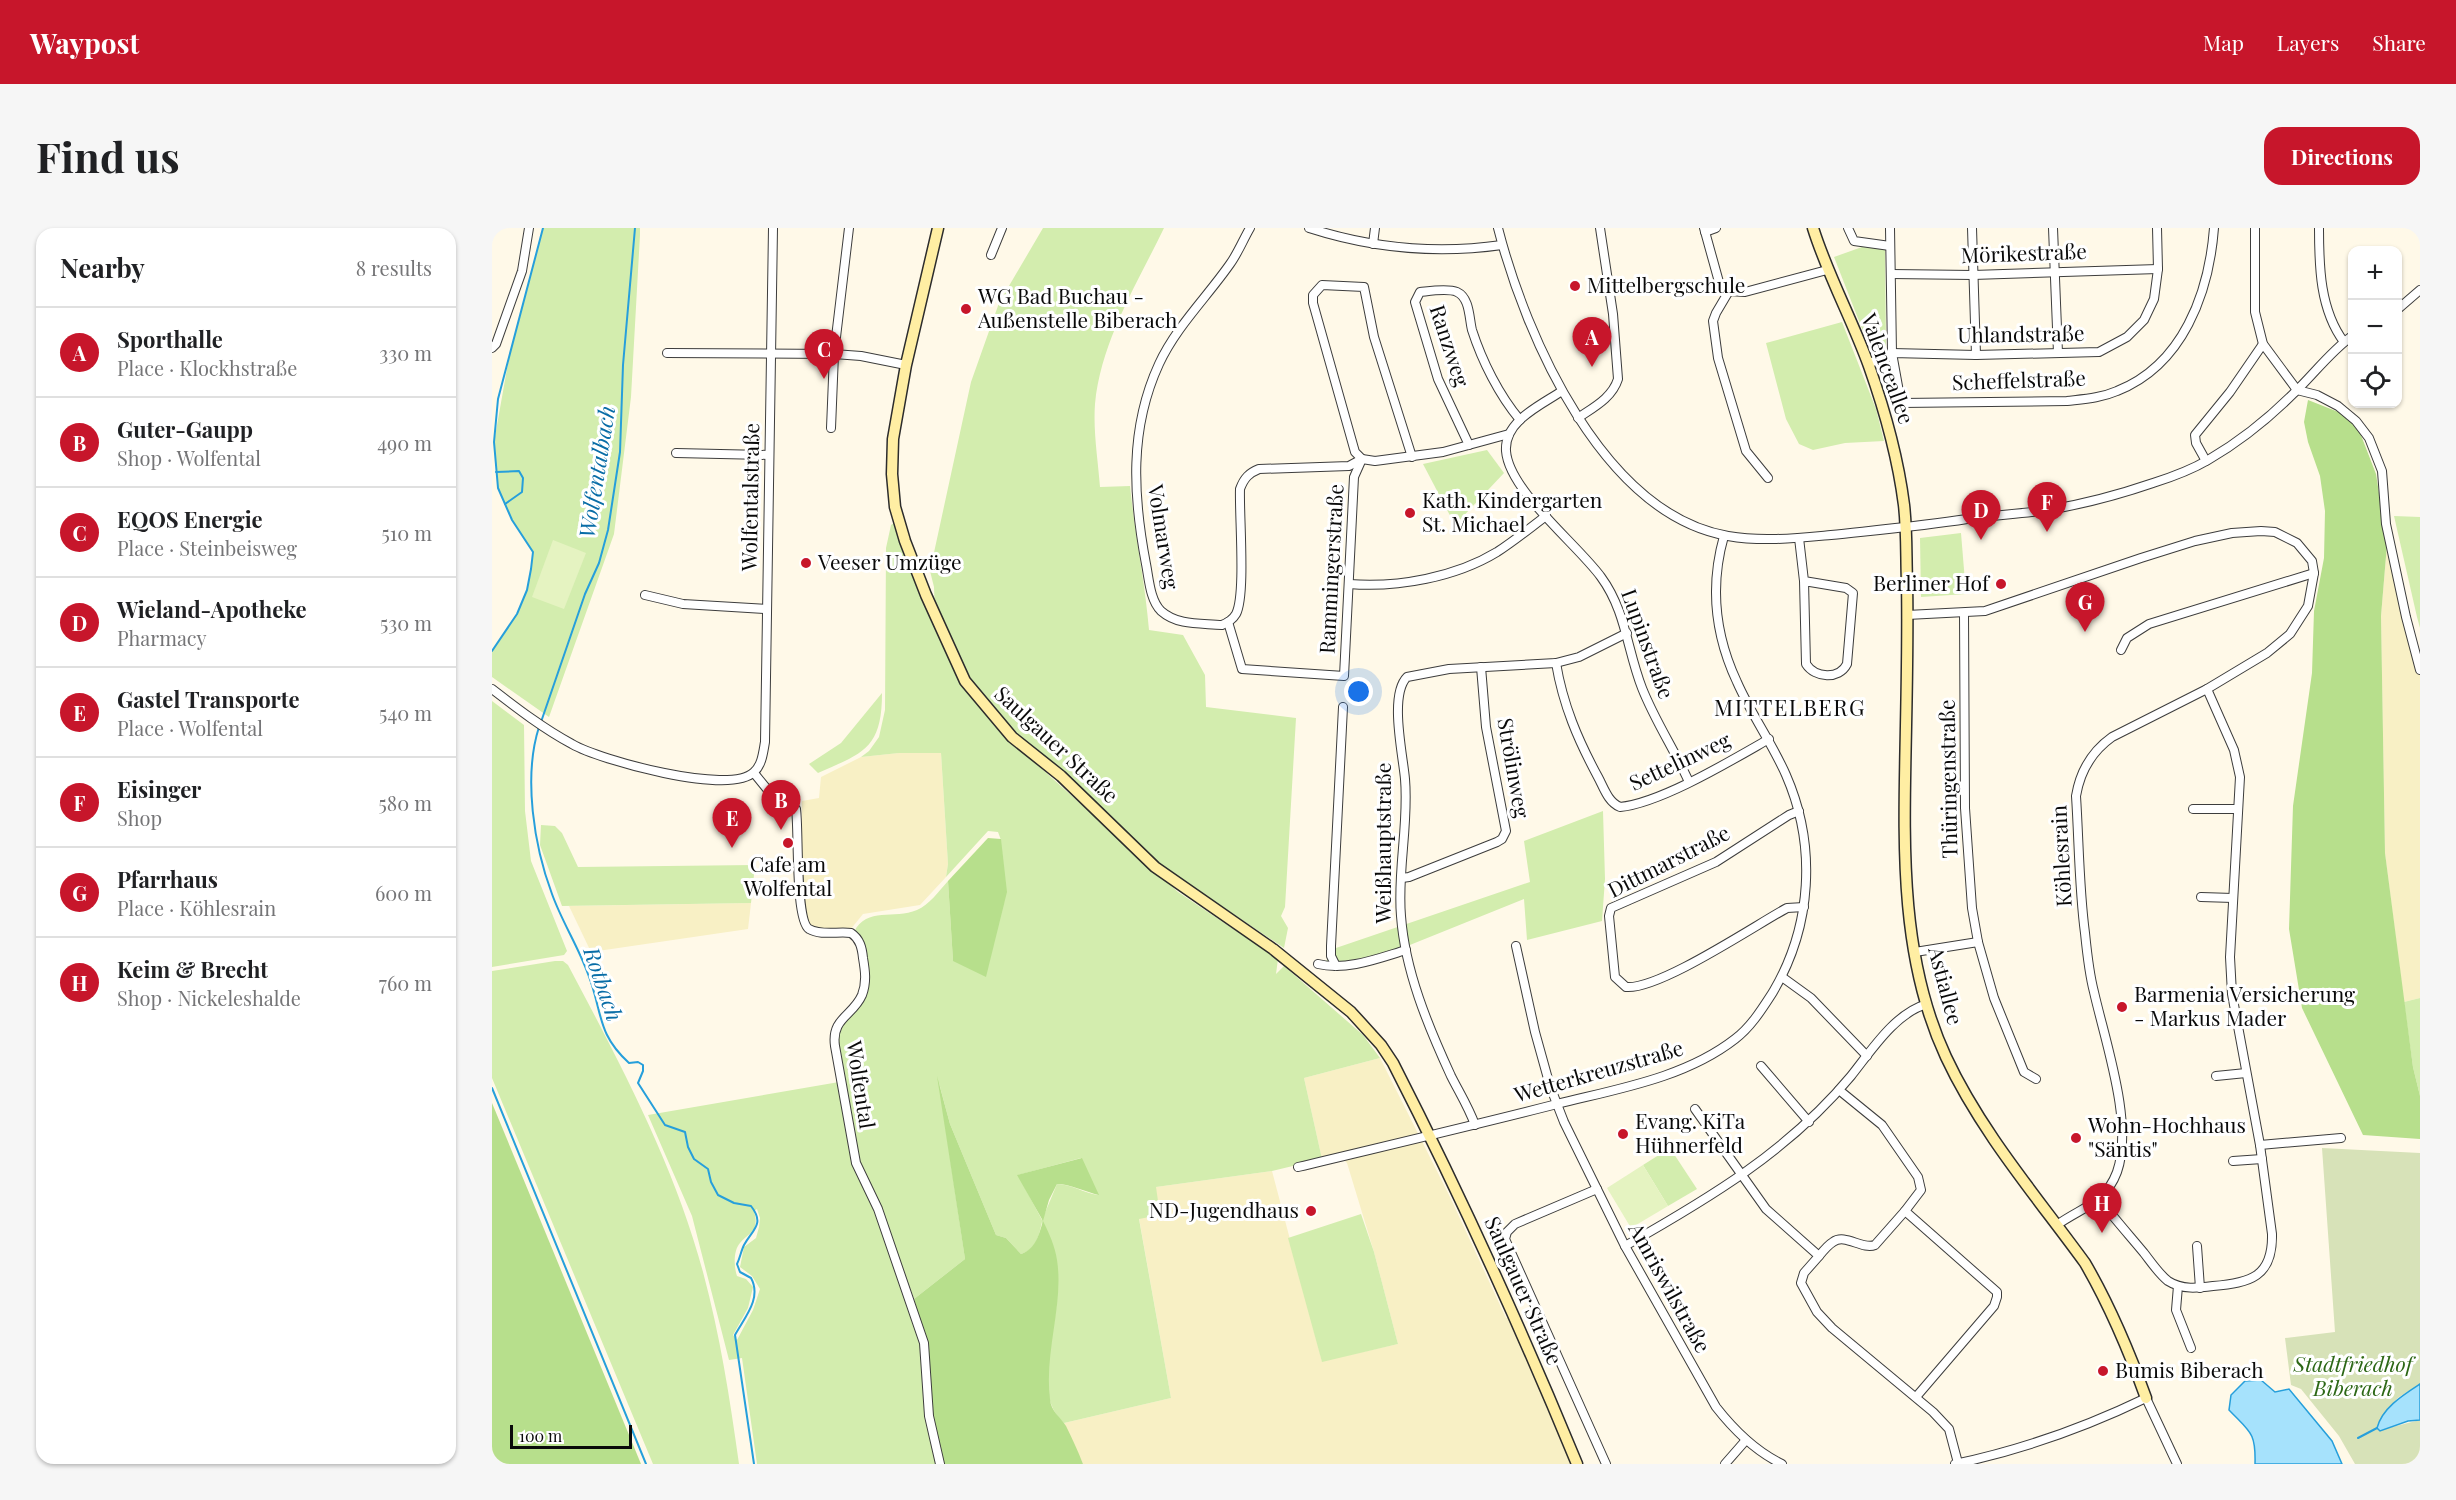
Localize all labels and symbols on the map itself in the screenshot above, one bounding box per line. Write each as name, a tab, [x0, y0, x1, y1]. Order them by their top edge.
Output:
street label: Mörikestraße	[1960, 236, 2087, 268]
place label: Mittelbergschule	[1587, 270, 1745, 298]
marker: Mittelbergschule	[1568, 279, 1582, 293]
place label: WG Bad Buchau - Außenstelle Biberach	[977, 281, 1178, 333]
street label: Ranzweg	[1425, 301, 1477, 390]
marker: WG Bad Buchau - Außenstelle Biberach	[959, 302, 973, 316]
street label: Valenceallee	[1856, 308, 1922, 427]
pin: A	[1572, 318, 1612, 367]
street label: Uhlandstraße	[1957, 318, 2085, 348]
pin: C	[804, 330, 844, 379]
street label: Scheffelstraße	[1951, 363, 2086, 395]
water label: Wolfentalbach	[571, 403, 621, 540]
street label: Wolfentalstraße	[734, 423, 764, 572]
street label: Volmarweg	[1143, 481, 1187, 591]
pin: F	[2028, 482, 2066, 532]
street label: Rammingerstraße	[1312, 483, 1348, 655]
place label: Kath. Kindergarten St. Michael	[1422, 485, 1603, 537]
pin: D	[1962, 490, 2000, 540]
marker: Kath. Kindergarten St. Michael	[1403, 506, 1417, 520]
place label: Veeser Umzüge	[817, 547, 962, 575]
marker: Veeser Umzüge	[799, 556, 813, 570]
place label: Berliner Hof	[1873, 568, 1991, 596]
marker: Berliner Hof	[1994, 577, 2008, 591]
pin: G	[2066, 582, 2104, 632]
street label: Lupinstraße	[1616, 585, 1682, 702]
your location	[1344, 677, 1373, 706]
street label: Saulgauer Straße	[989, 679, 1125, 808]
district label: MITTELBERG	[1714, 692, 1866, 722]
street label: Thüringenstraße	[1932, 699, 1962, 859]
street label: Strölinweg	[1492, 715, 1538, 820]
street label: Settelinweg	[1624, 725, 1734, 796]
street label: Weißhauptstraße	[1368, 763, 1396, 924]
pin: B	[762, 780, 800, 830]
pin: E	[712, 798, 752, 848]
street label: Köhlesrain	[2043, 804, 2077, 908]
street label: Dittmarstraße	[1602, 817, 1734, 903]
marker: Cafe am Wolfental	[781, 836, 795, 850]
place label: Cafe am Wolfental	[743, 849, 832, 901]
water label: Rotbach	[577, 942, 631, 1025]
street label: Astiallee	[1923, 942, 1971, 1028]
place label: Barmenia Versicherung - Markus Mader	[2134, 979, 2355, 1031]
marker: Barmenia Versicherung - Markus Mader	[2115, 1000, 2129, 1014]
street label: Wetterkreuzstraße	[1510, 1033, 1686, 1108]
street label: Wolfental	[841, 1038, 883, 1131]
place label: Evang. KiTa Hühnerfeld	[1635, 1106, 1746, 1158]
place label: Wohn-Hochhaus "Säntis"	[2087, 1110, 2246, 1162]
marker: Evang. KiTa Hühnerfeld	[1616, 1127, 1630, 1141]
marker: Wohn-Hochhaus "Säntis"	[2069, 1131, 2083, 1145]
pin: H	[2082, 1184, 2122, 1233]
place label: ND-Jugendhaus	[1149, 1195, 1299, 1223]
marker: ND-Jugendhaus	[1304, 1204, 1318, 1218]
street label: Saulgauer Straße	[1480, 1212, 1570, 1369]
street label: Amriswilstraße	[1623, 1216, 1718, 1357]
park label: Stadtfriedhof Biberach	[2293, 1349, 2417, 1401]
place label: Bumis Biberach	[2115, 1355, 2264, 1383]
marker: Bumis Biberach	[2096, 1364, 2110, 1378]
scale bar	[510, 1422, 632, 1450]

